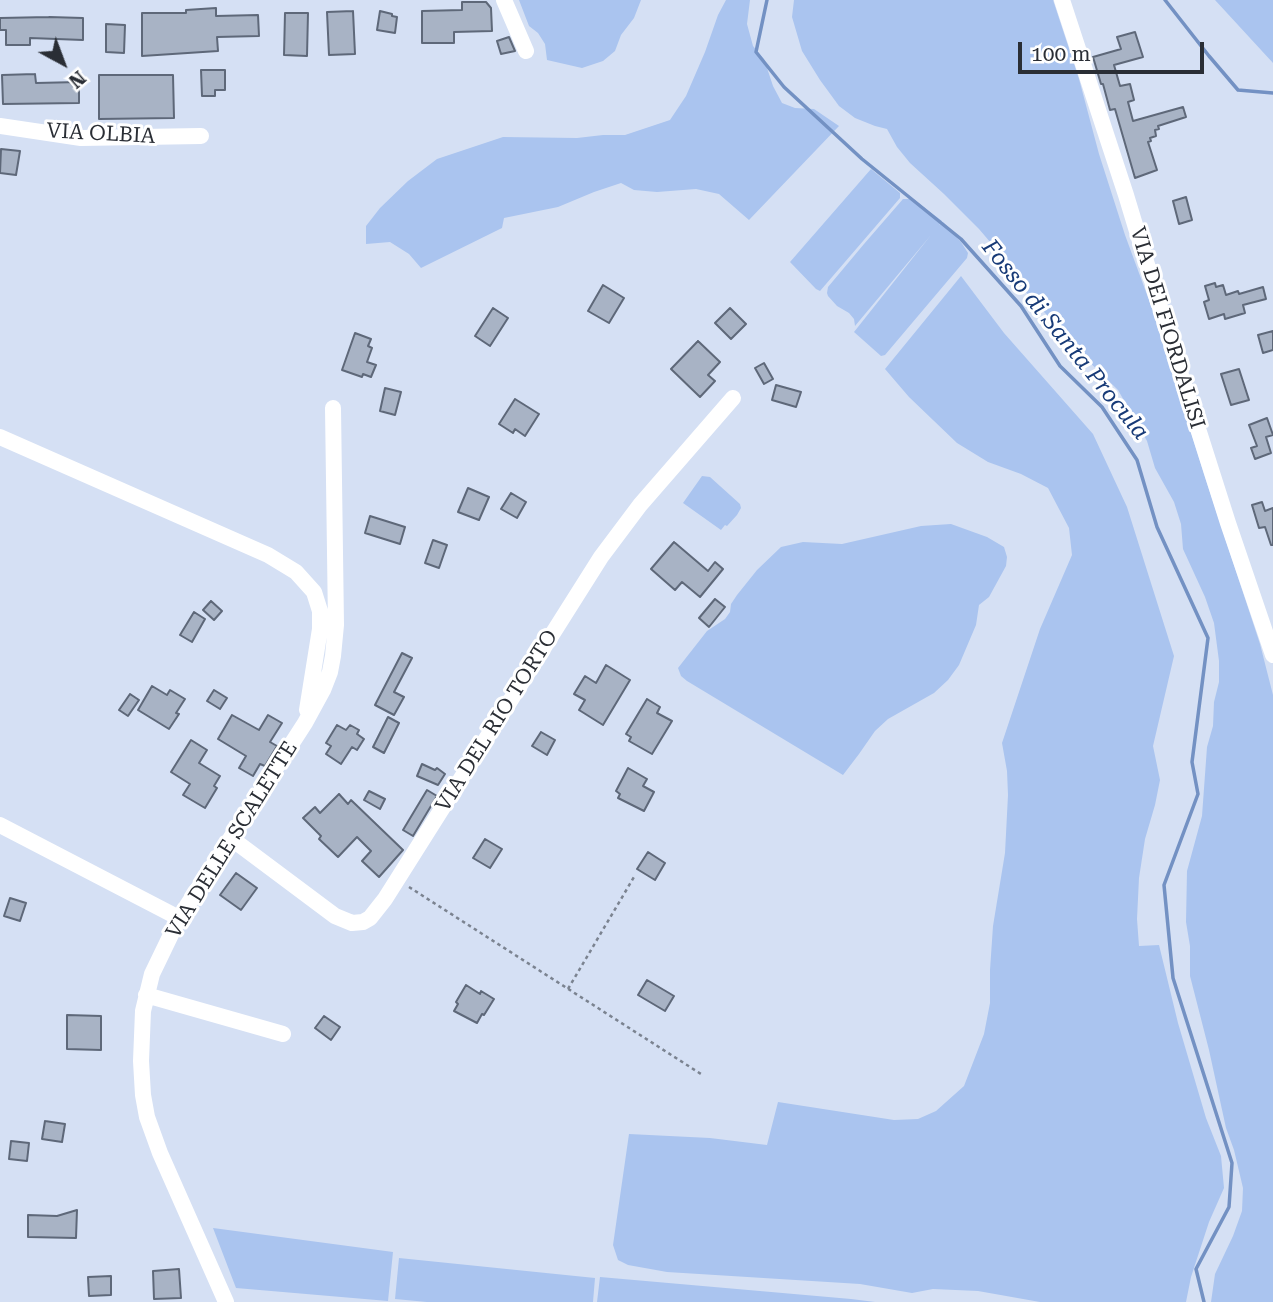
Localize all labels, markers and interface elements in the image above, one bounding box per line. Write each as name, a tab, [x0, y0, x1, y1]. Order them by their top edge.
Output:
north arrow	[28, 28, 98, 98]
scale bar	[1021, 28, 1206, 72]
text: 100 m	[1031, 42, 1091, 66]
text: N	[64, 66, 90, 93]
street label: VIA OLBIA	[46, 119, 156, 149]
street label: VIA DEI FIORDALISI	[1124, 224, 1210, 432]
water label: Fosso di Santa Procula	[976, 234, 1154, 446]
street label: VIA DEL RIO TORTO	[431, 625, 563, 817]
street label: VIA DELLE SCALETTE	[161, 737, 303, 943]

